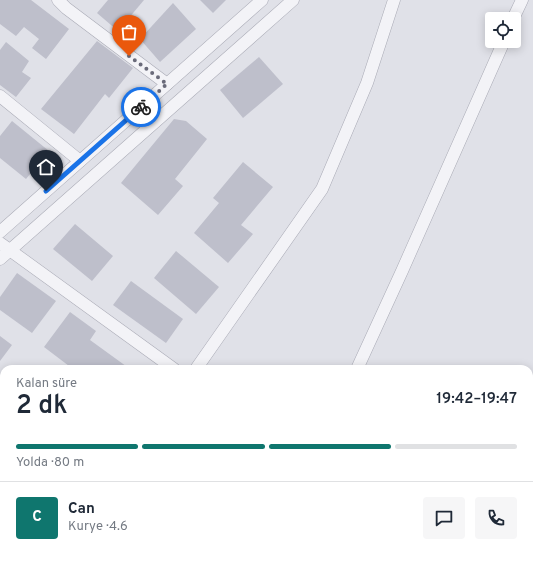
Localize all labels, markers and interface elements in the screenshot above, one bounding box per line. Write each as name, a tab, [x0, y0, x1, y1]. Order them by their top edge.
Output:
map controls	[485, 12, 521, 48]
button: locate	[485, 12, 521, 48]
pin	[112, 15, 146, 56]
icon: bag	[118, 21, 140, 43]
courier	[121, 87, 161, 127]
icon: bike	[130, 96, 152, 118]
pin	[29, 150, 63, 191]
icon: home	[35, 156, 57, 178]
text: Kalan süre	[16, 376, 77, 392]
text: 2 dk	[16, 390, 67, 423]
text: 19:42–19:47	[436, 390, 517, 409]
text: Yolda · 80 m	[16, 455, 84, 471]
button: chat	[423, 497, 465, 539]
button: phone	[475, 497, 517, 539]
text: Can	[68, 500, 95, 519]
text: C	[32, 508, 42, 527]
text: Kurye · 4.6	[68, 519, 128, 535]

